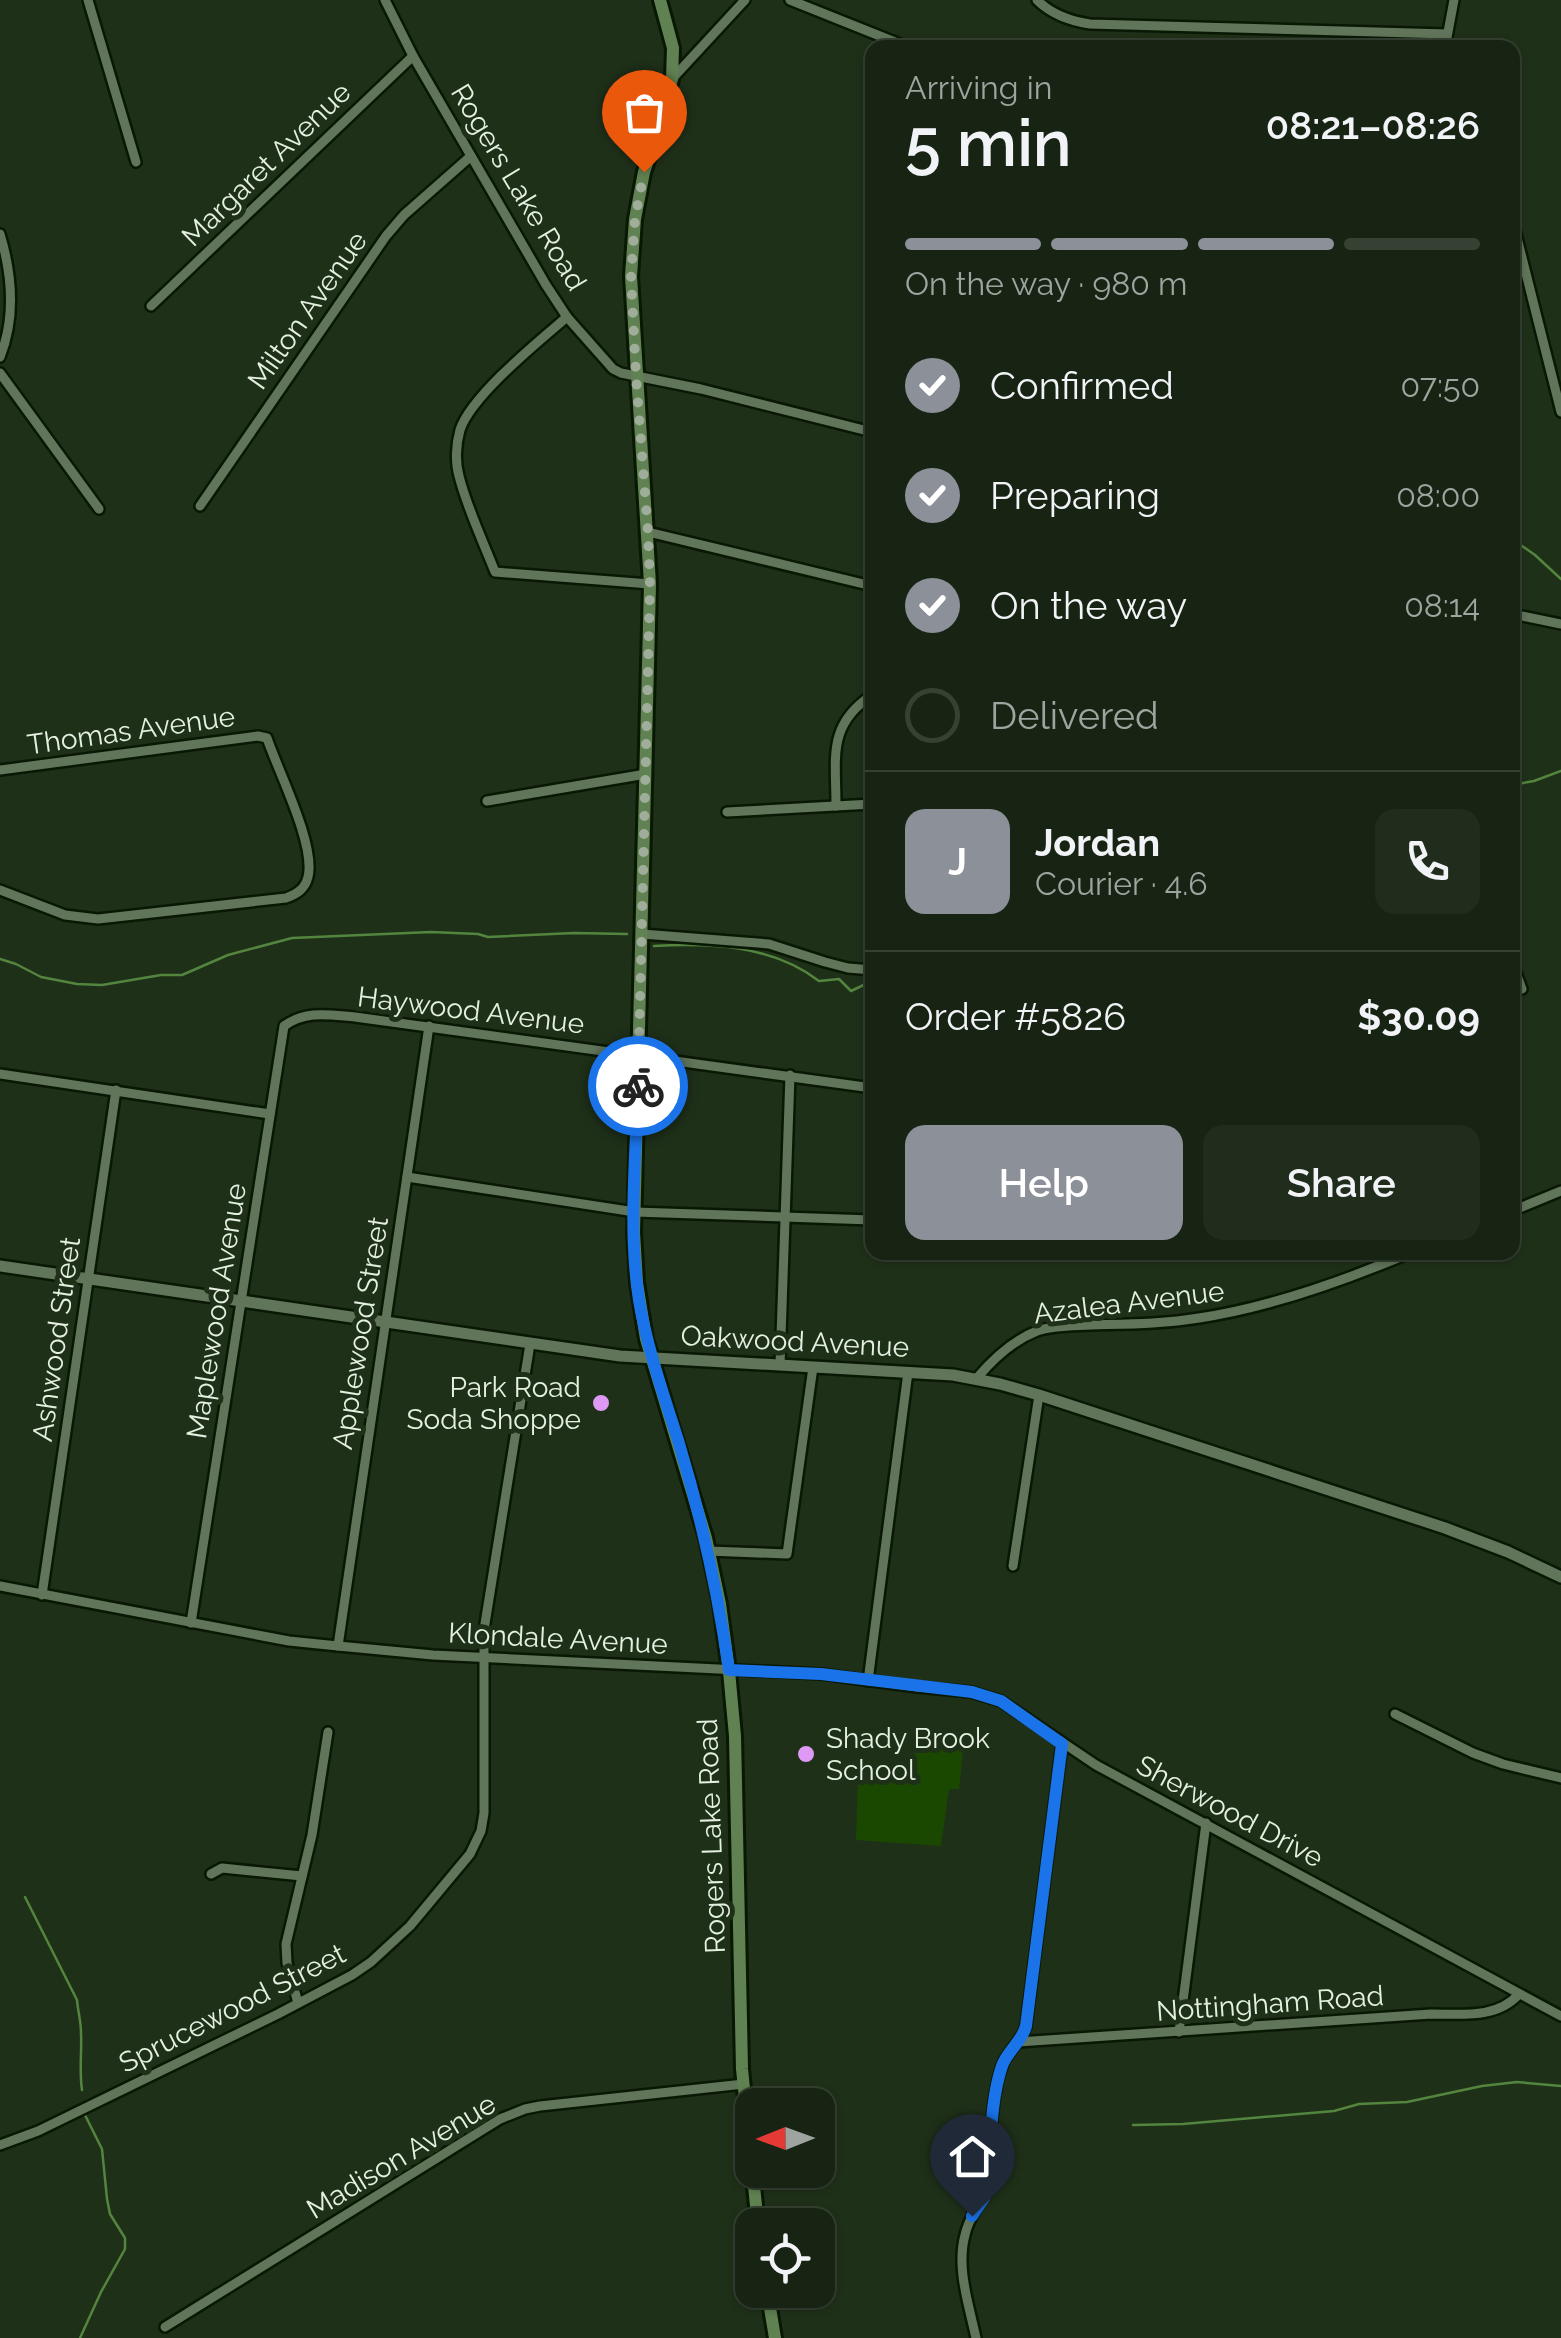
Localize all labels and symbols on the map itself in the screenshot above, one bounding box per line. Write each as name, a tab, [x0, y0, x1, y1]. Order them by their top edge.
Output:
pin	[602, 70, 687, 173]
street label: Margaret Avenue	[175, 76, 357, 253]
street label: Rogers Lake Road	[444, 78, 593, 297]
street label: Milton Avenue	[241, 225, 374, 395]
street label: Thomas Avenue	[25, 700, 237, 761]
street label: Haywood Avenue	[356, 980, 586, 1041]
courier	[588, 1036, 688, 1136]
street label: Maplewood Avenue	[180, 1181, 253, 1441]
street label: Applewood Street	[326, 1214, 395, 1452]
street label: Ashwood Street	[26, 1234, 87, 1443]
street label: Azalea Avenue	[1032, 1274, 1226, 1331]
street label: Oakwood Avenue	[680, 1319, 910, 1364]
place label: Park Road Soda Shoppe	[407, 1371, 581, 1436]
marker: Park Road Soda Shoppe	[590, 1392, 612, 1414]
street label: Klondale Avenue	[447, 1616, 669, 1661]
street label: Rogers Lake Road	[691, 1718, 732, 1954]
place label: Shady Brook School	[826, 1722, 990, 1787]
marker: Shady Brook School	[795, 1743, 817, 1765]
street label: Sherwood Drive	[1131, 1748, 1329, 1874]
street label: Sprucewood Street	[113, 1937, 352, 2080]
street label: Nottingham Road	[1155, 1979, 1385, 2028]
street label: Madison Avenue	[301, 2087, 502, 2226]
north arrow	[735, 2088, 835, 2188]
pin	[930, 2114, 1015, 2217]

